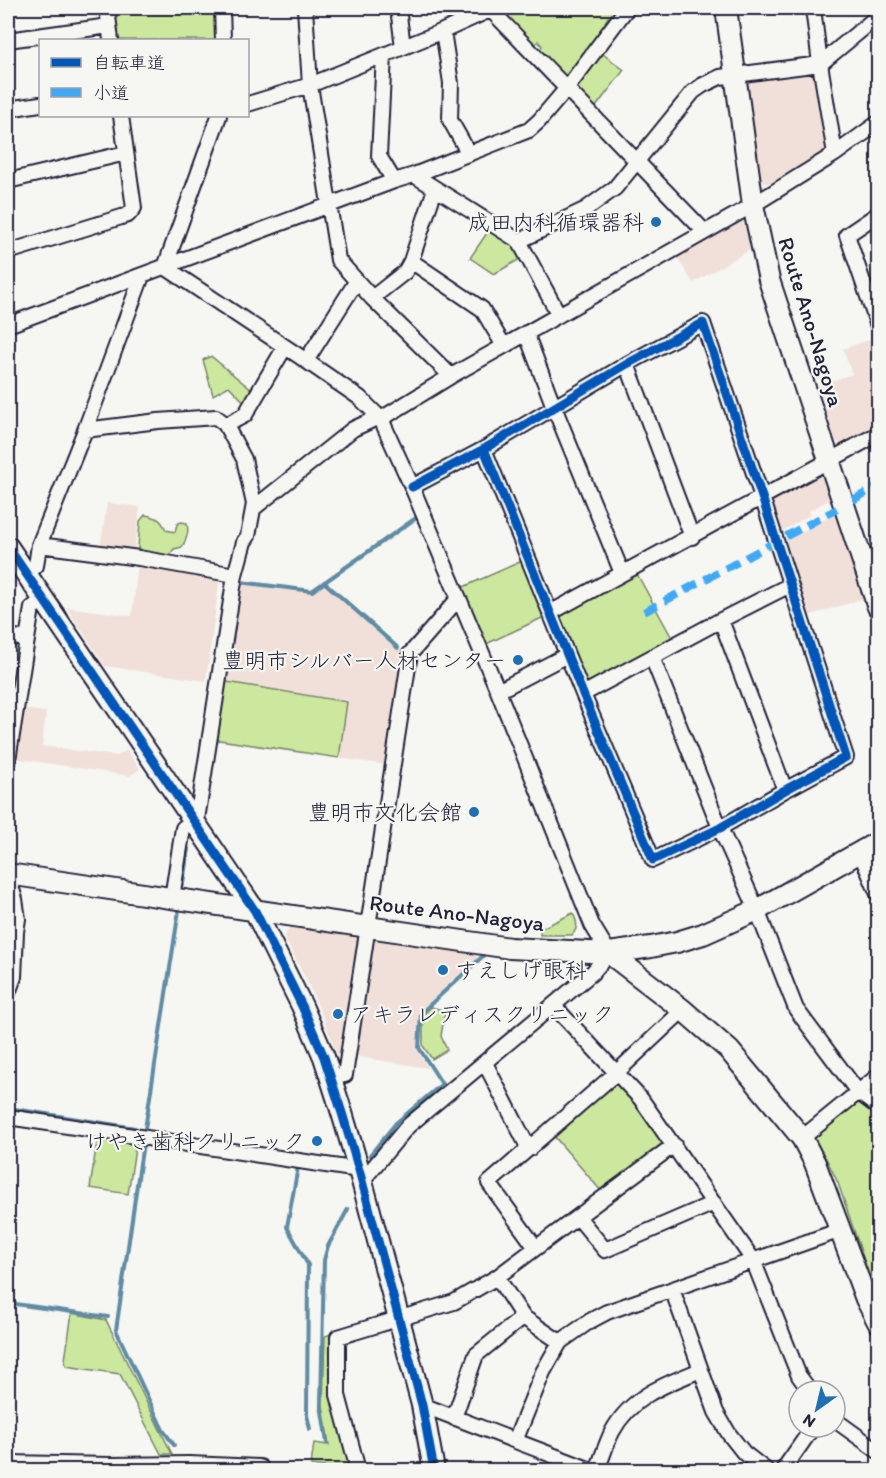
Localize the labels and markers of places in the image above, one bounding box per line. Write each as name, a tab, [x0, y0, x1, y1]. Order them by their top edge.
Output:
place label: 成田内科循環器科	[468, 209, 644, 236]
marker: 成田内科循環器科	[649, 215, 663, 229]
place label: 豊明市シルバー人材センター	[222, 647, 506, 674]
marker: 豊明市シルバー人材センター	[511, 653, 525, 667]
place label: 豊明市文化会館	[308, 799, 462, 826]
marker: 豊明市文化会館	[467, 805, 481, 819]
place label: すえしげ眼科	[455, 957, 587, 984]
marker: すえしげ眼科	[436, 963, 450, 977]
place label: アキラレディスクリニック	[350, 1001, 614, 1028]
marker: アキラレディスクリニック	[331, 1007, 345, 1021]
place label: けやき歯科クリニック	[85, 1128, 305, 1155]
marker: けやき歯科クリニック	[310, 1134, 324, 1148]

